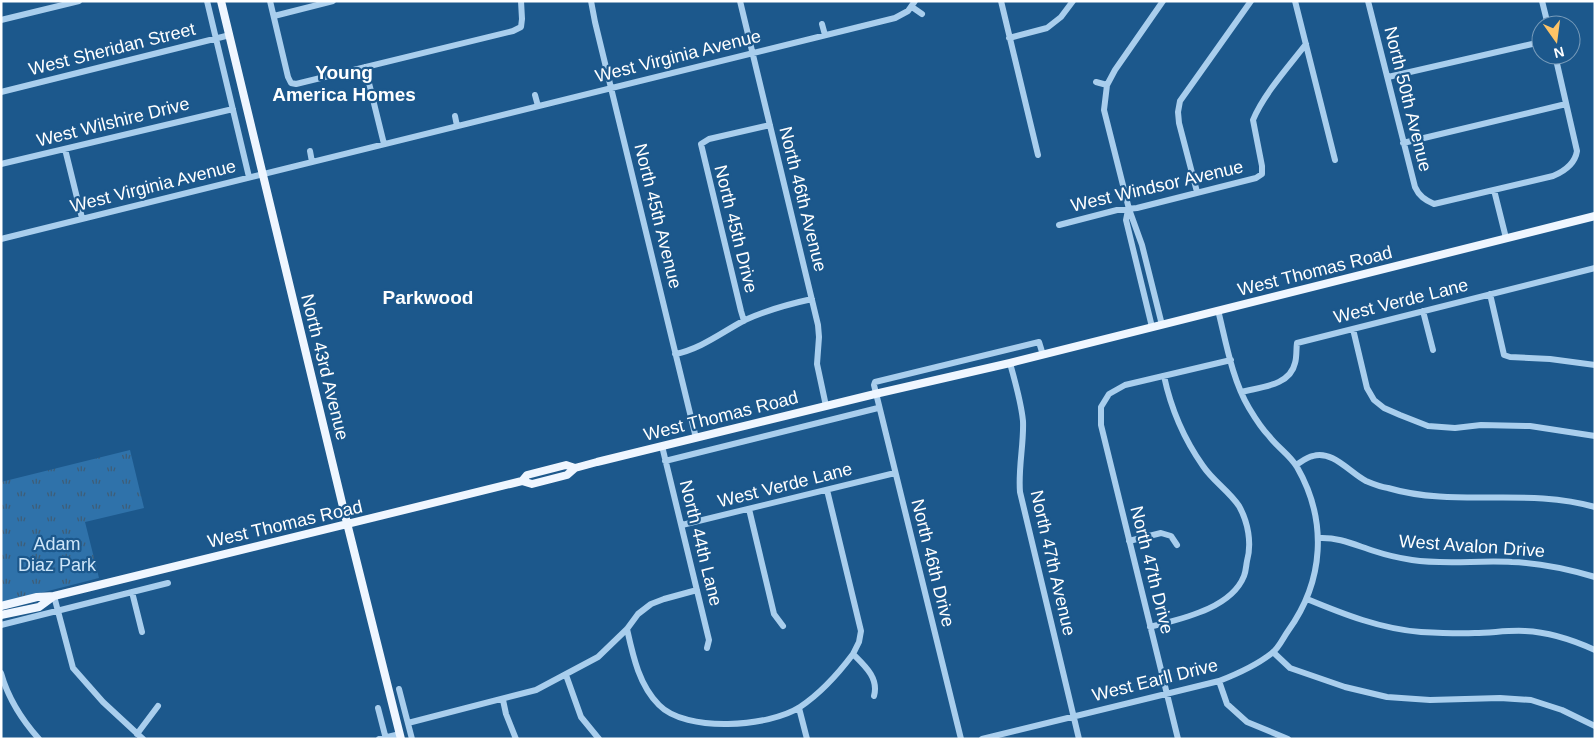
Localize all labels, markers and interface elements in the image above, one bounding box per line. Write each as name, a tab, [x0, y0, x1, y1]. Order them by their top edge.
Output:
north arrow	[1531, 15, 1581, 65]
street label: West Sheridan Street	[27, 19, 197, 79]
street label: North 50th Avenue	[1380, 24, 1436, 174]
street label: West Virginia Avenue	[593, 26, 763, 86]
text: N	[1552, 44, 1566, 62]
district label: Young America Homes	[272, 62, 416, 105]
street label: West Wilshire Drive	[35, 93, 191, 151]
street label: North 46th Avenue	[775, 124, 831, 274]
street label: North 45th Avenue	[630, 141, 686, 291]
street label: West Virginia Avenue	[68, 156, 238, 216]
street label: West Windsor Avenue	[1069, 156, 1245, 216]
street label: North 45th Drive	[710, 163, 762, 295]
street label: West Thomas Road	[1236, 242, 1394, 300]
street label: West Verde Lane	[1332, 275, 1470, 327]
district label: Parkwood	[383, 287, 473, 308]
street label: North 43rd Avenue	[297, 292, 353, 442]
street label: West Thomas Road	[642, 387, 800, 445]
street label: West Verde Lane	[716, 459, 854, 511]
street label: North 44th Lane	[676, 478, 726, 608]
street label: North 47th Avenue	[1027, 488, 1079, 638]
street label: West Thomas Road	[206, 496, 364, 552]
street label: North 46th Drive	[907, 497, 959, 629]
street label: North 47th Drive	[1126, 504, 1178, 636]
street label: West Avalon Drive	[1398, 531, 1546, 561]
park label: Adam Diaz Park	[18, 534, 97, 575]
street label: West Earll Drive	[1090, 655, 1220, 705]

